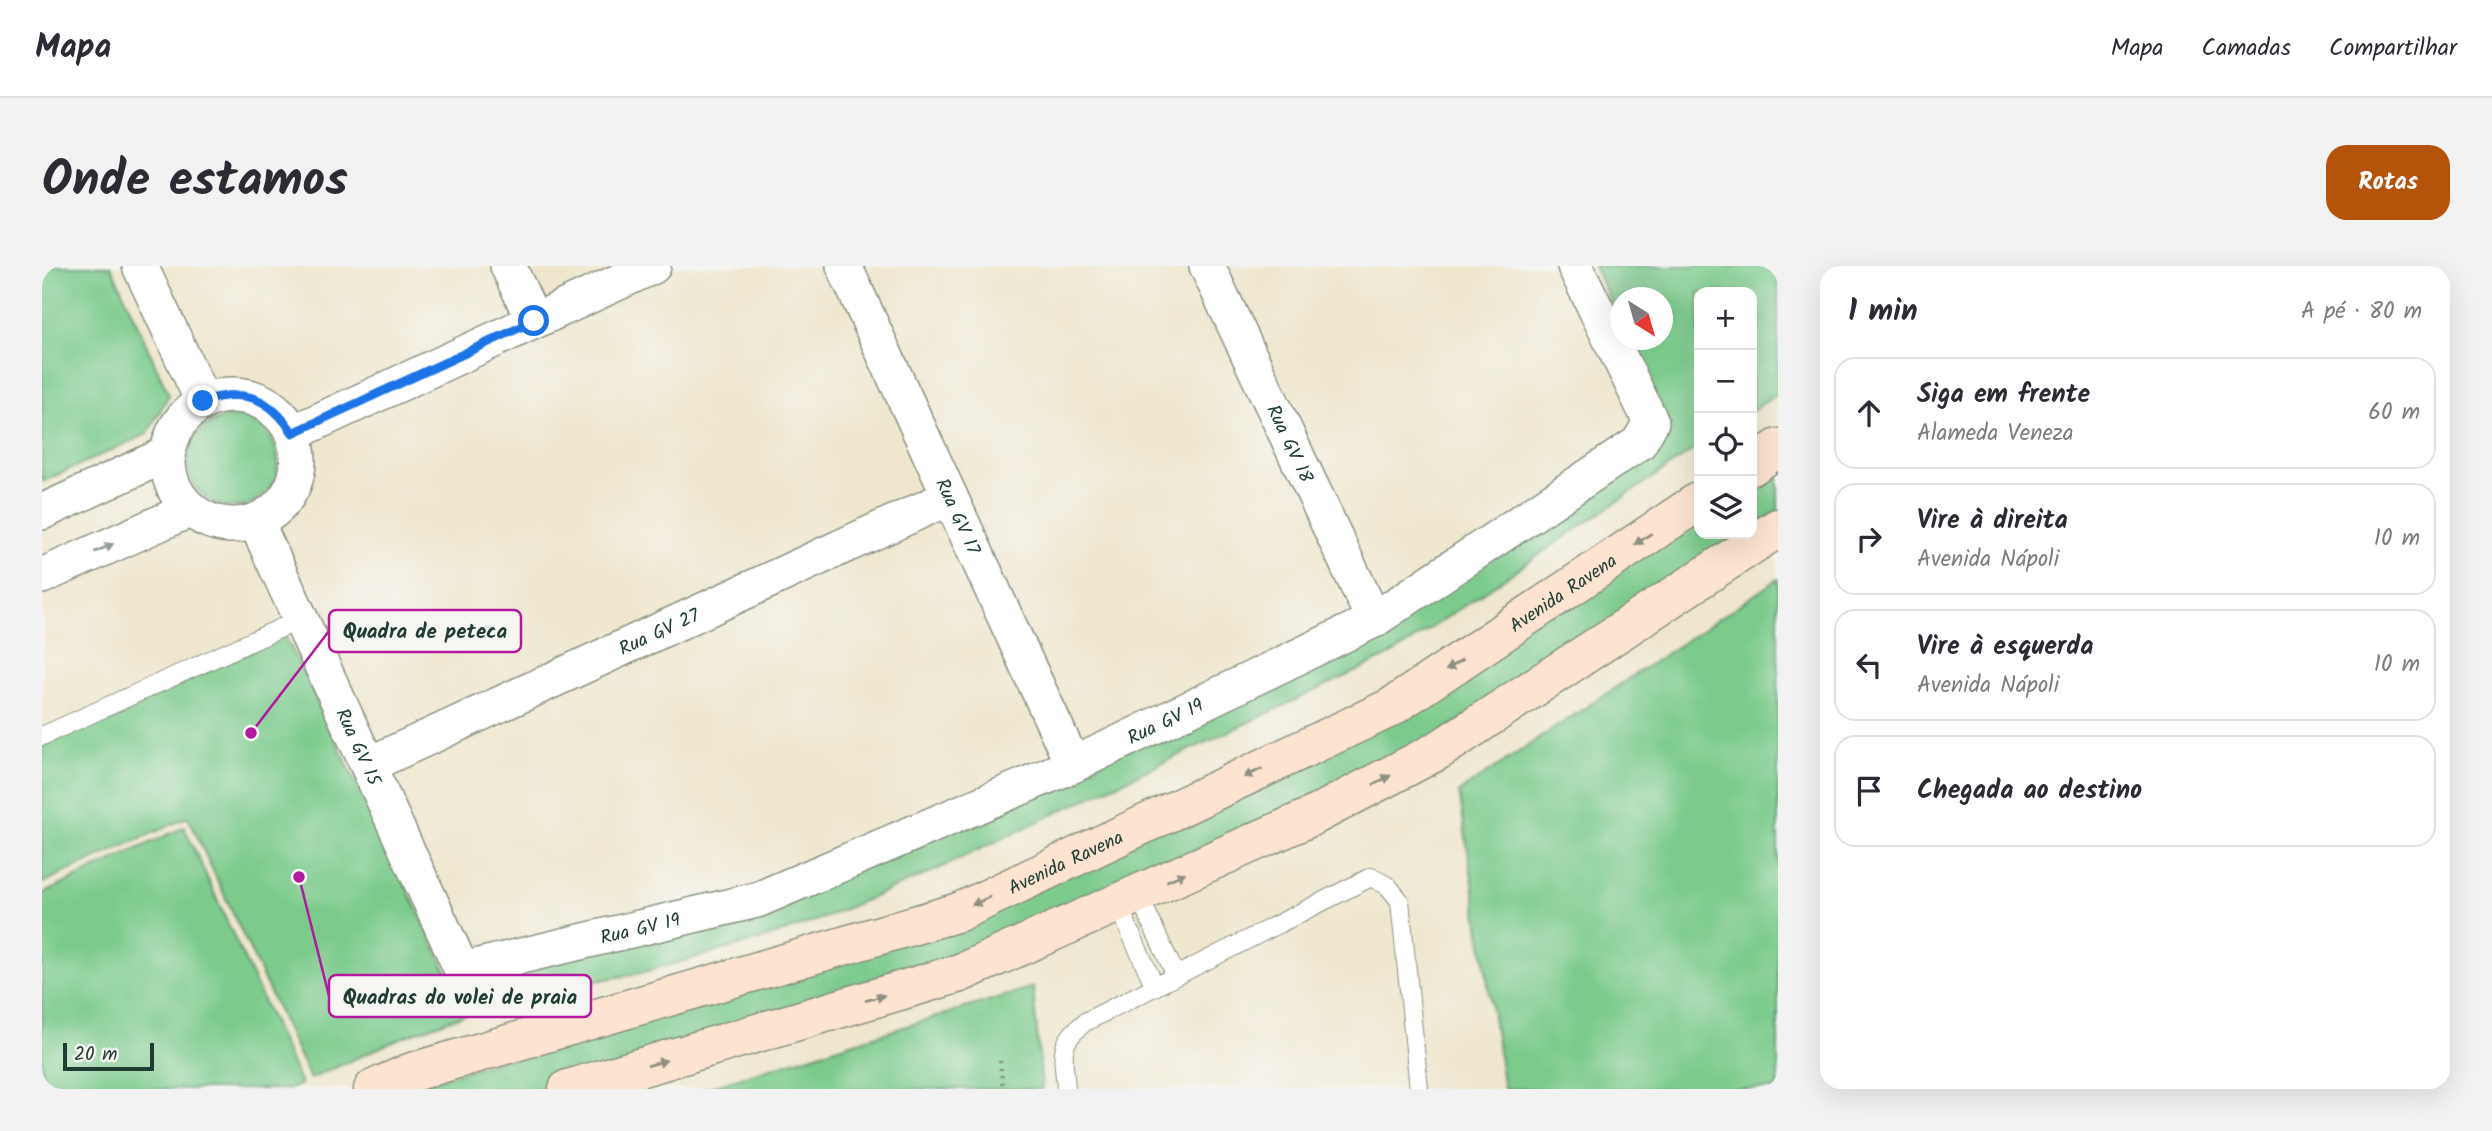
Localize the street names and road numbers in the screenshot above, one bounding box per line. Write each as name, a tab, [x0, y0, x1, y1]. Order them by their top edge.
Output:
street label: Rua GV 18	[1257, 400, 1320, 489]
street label: Rua GV 17	[926, 474, 988, 561]
street label: Avenida Ravena	[1504, 547, 1624, 641]
street label: Rua GV 27	[614, 601, 706, 665]
street label: Rua GV 19	[1123, 691, 1209, 754]
street label: Rua GV 15	[327, 704, 389, 793]
street label: Avenida Ravena	[1003, 823, 1129, 904]
street label: Rua GV 19	[597, 906, 683, 954]

